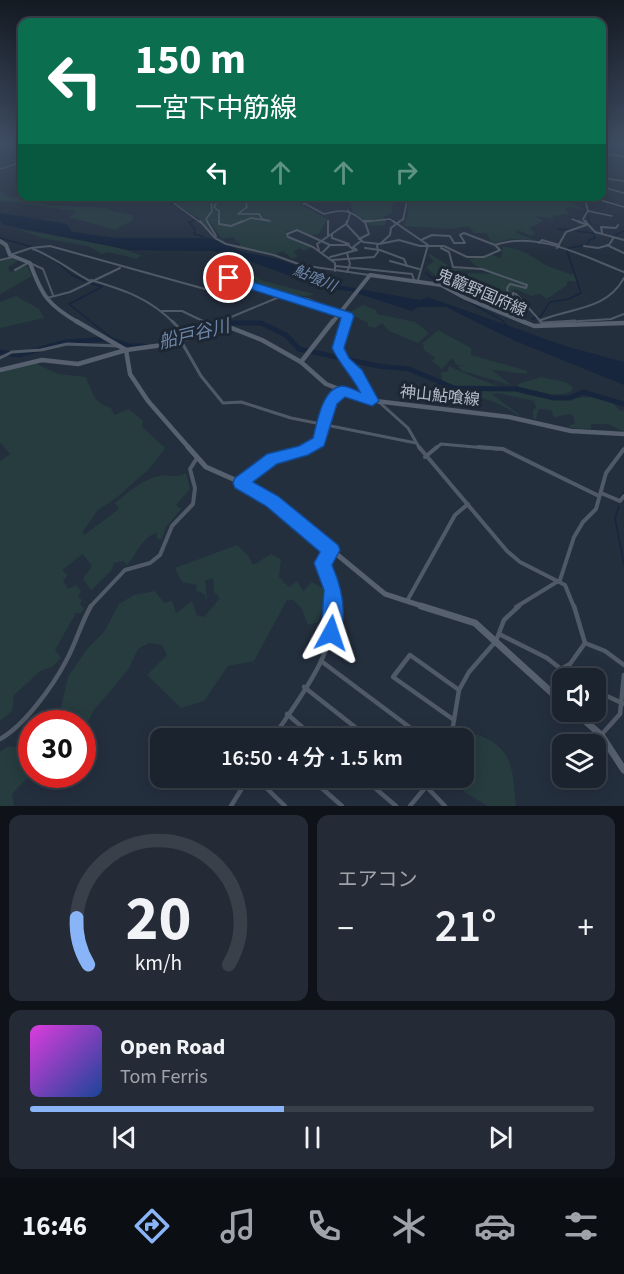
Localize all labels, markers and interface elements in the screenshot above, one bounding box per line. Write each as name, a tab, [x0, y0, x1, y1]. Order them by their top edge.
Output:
text: 150 m	[135, 30, 246, 90]
icon: left	[36, 42, 114, 120]
text: 一宮下中筋線	[135, 89, 297, 128]
icon: left	[201, 156, 234, 189]
icon: ahead	[264, 156, 297, 189]
icon: ahead	[327, 156, 360, 189]
icon: right	[390, 156, 423, 189]
pin	[203, 252, 254, 303]
water label: 鮎喰川	[290, 260, 341, 298]
icon: arrive	[212, 261, 245, 294]
street label: 鬼籠野国府線	[433, 264, 530, 322]
water label: 船戸谷川	[156, 313, 234, 355]
street label: 神山鮎喰線	[399, 381, 481, 411]
position arrow	[299, 601, 363, 665]
map controls	[552, 668, 606, 788]
button: sound	[552, 668, 606, 722]
speed limit sign: 30	[18, 710, 96, 788]
button: layers	[552, 734, 606, 788]
text: 16:50 · 4 分 · 1.5 km	[221, 742, 403, 774]
text: エアコン	[338, 866, 418, 894]
text: 20	[125, 875, 191, 964]
text: 21°	[435, 895, 497, 959]
text: −	[338, 905, 354, 952]
text: +	[578, 905, 594, 952]
text: km/h	[134, 948, 182, 979]
text: Open Road	[120, 1031, 225, 1063]
text: Tom Ferris	[120, 1063, 208, 1091]
icon: previous	[108, 1121, 141, 1154]
icon: pause	[296, 1121, 329, 1154]
icon: next	[484, 1121, 517, 1154]
icon: directions	[131, 1205, 173, 1247]
icon: music	[217, 1205, 259, 1247]
icon: phone	[303, 1205, 345, 1247]
icon: climate	[388, 1205, 430, 1247]
icon: car	[474, 1205, 516, 1247]
icon: filters	[560, 1205, 602, 1247]
text: 16:46	[22, 1207, 87, 1246]

